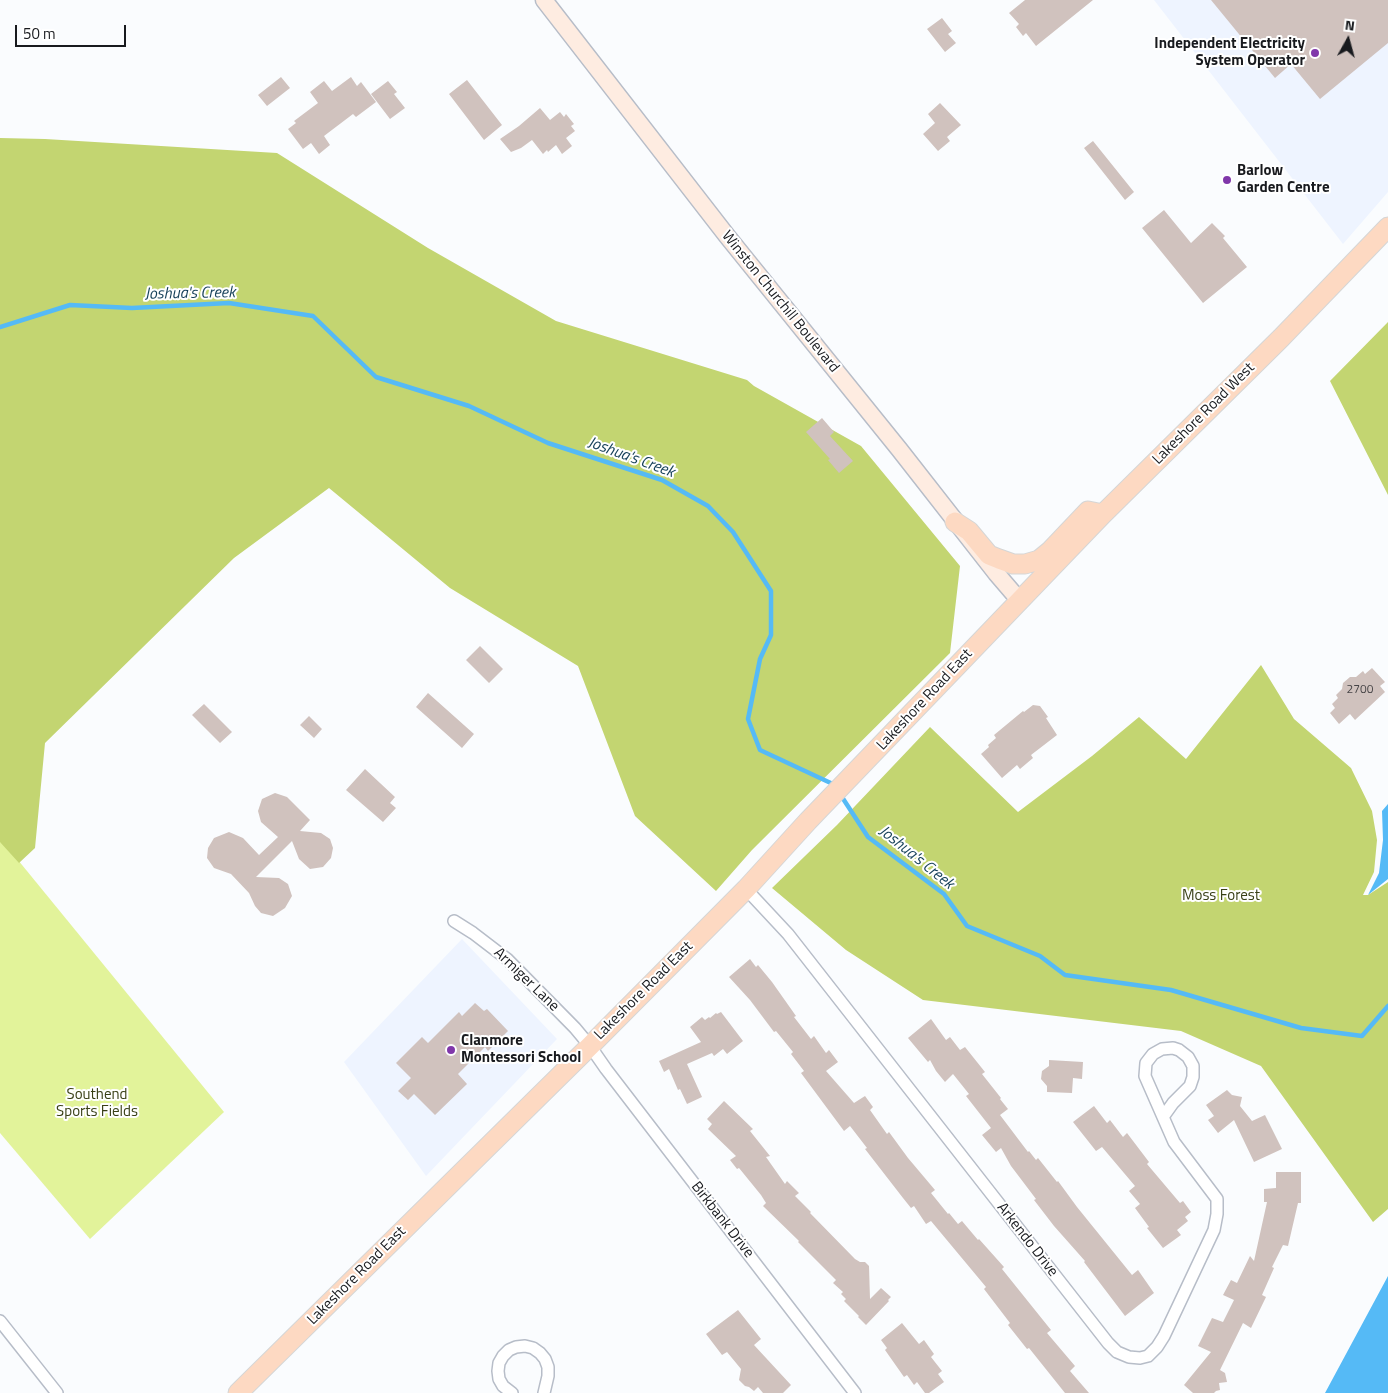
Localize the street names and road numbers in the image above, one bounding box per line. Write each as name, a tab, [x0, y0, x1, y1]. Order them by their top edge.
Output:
street label: Winston Churchill Boulevard	[717, 228, 843, 376]
street label: Lakeshore Road West	[1149, 359, 1259, 469]
street label: Lakeshore Road East	[873, 646, 977, 754]
street label: Lakeshore Road East	[591, 938, 697, 1044]
street label: Armiger Lane	[490, 944, 562, 1016]
street label: Birkbank Drive	[687, 1178, 757, 1262]
street label: Arkendo Drive	[993, 1200, 1061, 1280]
street label: Lakeshore Road East	[304, 1223, 410, 1329]

